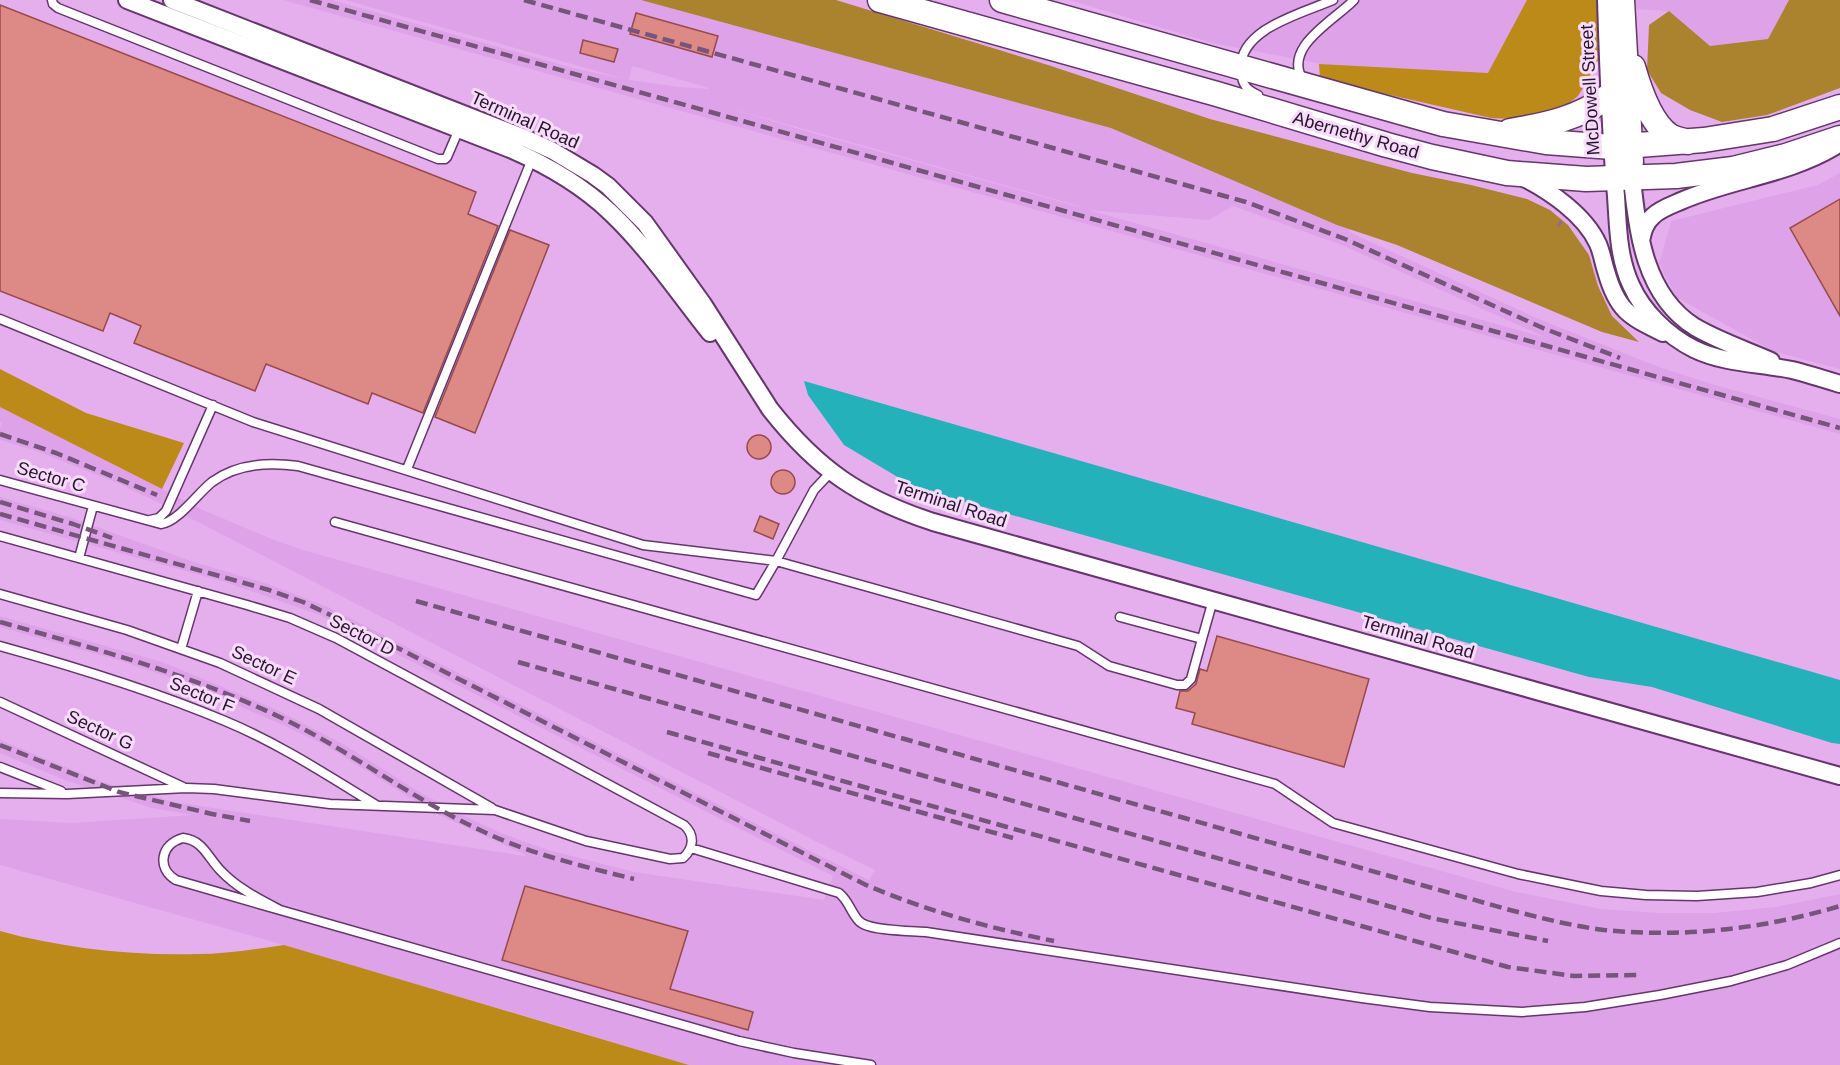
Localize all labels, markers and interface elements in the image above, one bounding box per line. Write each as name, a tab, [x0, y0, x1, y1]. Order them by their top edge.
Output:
street label: McDowell Street	[1577, 24, 1603, 156]
street label: Terminal Road	[468, 87, 582, 153]
street label: Abernethy Road	[1291, 107, 1421, 163]
street label: Sector C	[15, 458, 87, 496]
street label: Terminal Road	[893, 477, 1009, 531]
street label: Sector D	[326, 610, 398, 660]
street label: Terminal Road	[1359, 611, 1477, 663]
street label: Sector E	[228, 641, 300, 689]
street label: Sector F	[167, 673, 237, 717]
street label: Sector G	[64, 706, 136, 754]

